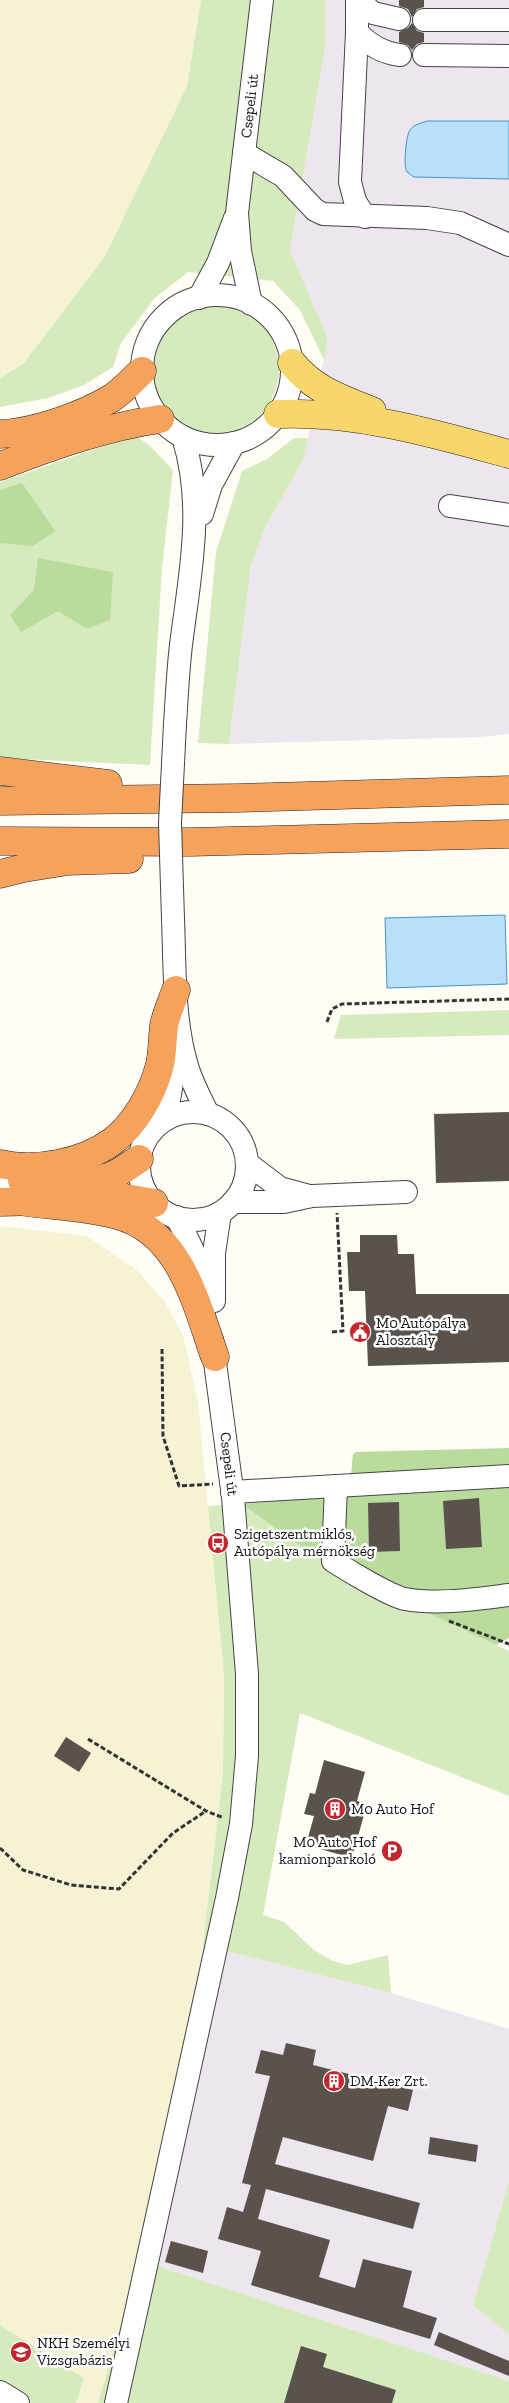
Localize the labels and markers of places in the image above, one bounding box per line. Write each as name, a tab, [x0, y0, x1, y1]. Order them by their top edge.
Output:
place label: M0 Autópálya Alosztály	[376, 1314, 466, 1349]
public building icon: M0 Autópálya Alosztály	[348, 1320, 372, 1344]
place label: Szigetszentmiklós, Autópálya mérnökség	[234, 1525, 375, 1560]
bus stop icon: Szigetszentmiklós, Autópálya mérnökség	[206, 1531, 230, 1555]
building icon: M0 Auto Hof	[323, 1797, 347, 1821]
place label: M0 Auto Hof	[351, 1800, 435, 1818]
place label: M0 Auto Hof kamionparkoló	[279, 1833, 377, 1868]
parking icon: M0 Auto Hof kamionparkoló	[380, 1839, 404, 1863]
building icon: DM-Ker Zrt.	[322, 2069, 346, 2093]
place label: DM-Ker Zrt.	[350, 2072, 428, 2090]
place label: NKH Személyi Vizsgabázis	[36, 2334, 130, 2369]
school or university icon: NKH Személyi Vizsgabázis	[9, 2340, 33, 2364]

